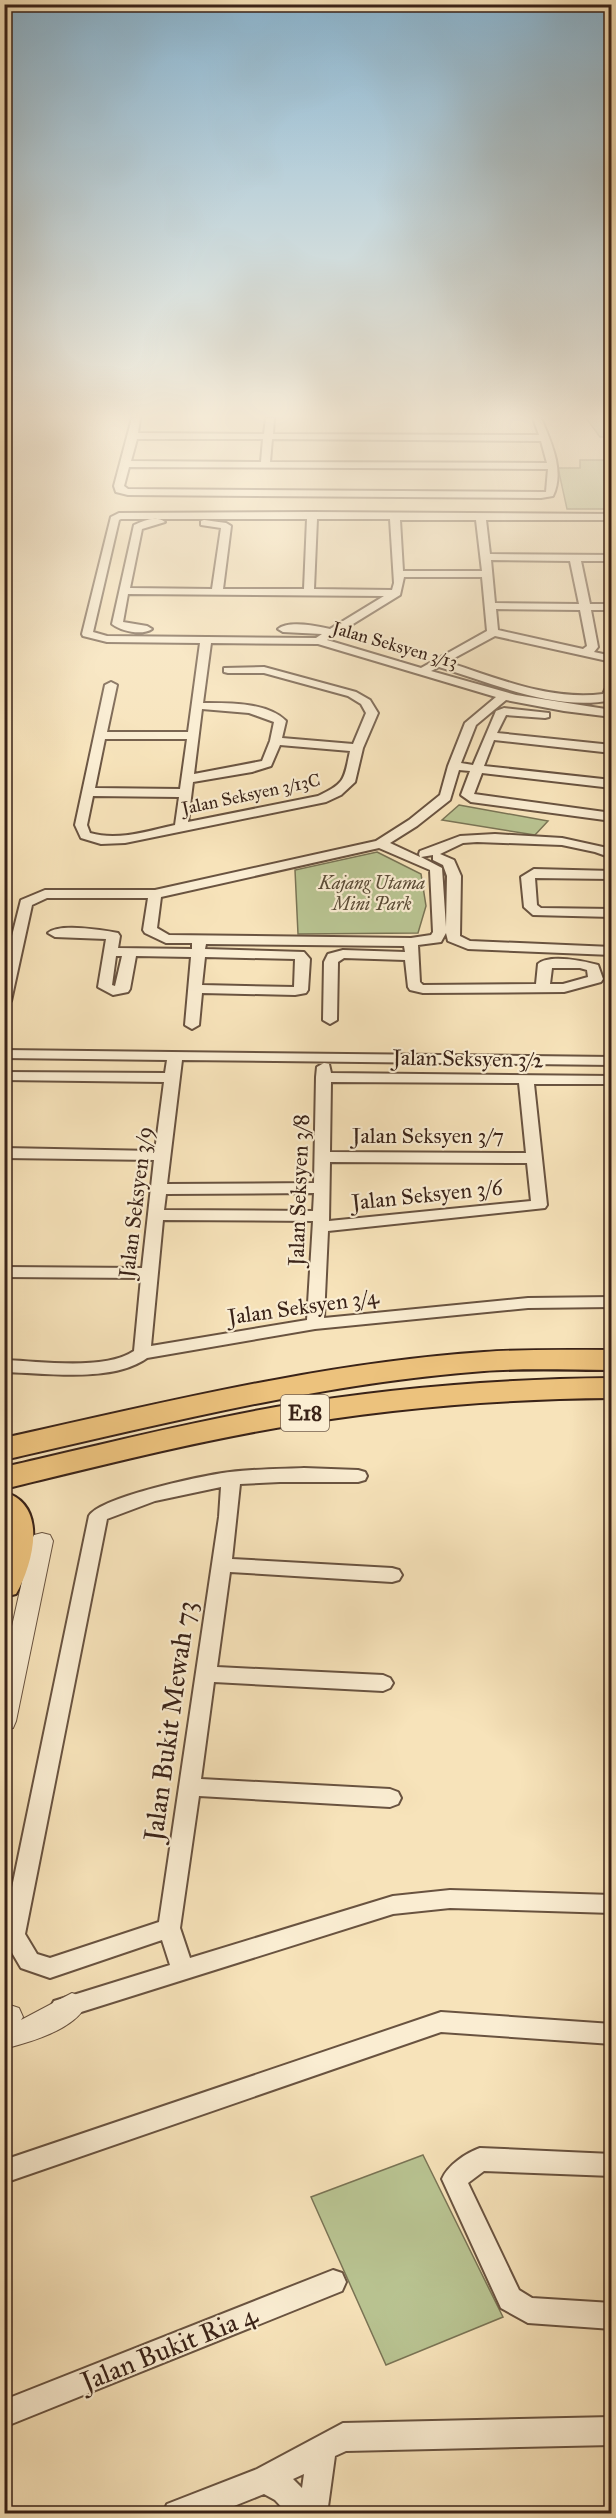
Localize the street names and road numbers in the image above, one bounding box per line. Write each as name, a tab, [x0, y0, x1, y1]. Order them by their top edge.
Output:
street label: Jalan Seksyen 3/13	[328, 616, 460, 674]
street label: Jalan Seksyen 3/13C	[178, 769, 323, 821]
street label: Jalan Seksyen 3/2	[390, 1044, 544, 1073]
street label: Jalan Seksyen 3/8	[282, 1114, 315, 1268]
street label: Jalan Seksyen 3/7	[350, 1122, 504, 1149]
street label: Jalan Seksyen 3/9	[113, 1125, 158, 1281]
street label: Jalan Seksyen 3/6	[348, 1173, 504, 1216]
street label: Jalan Seksyen 3/4	[224, 1282, 381, 1331]
road number: E18	[281, 1395, 329, 1431]
street label: Jalan Bukit Mewah 73	[136, 1599, 203, 1846]
street label: Jalan Bukit Ria 4	[73, 2297, 263, 2399]

